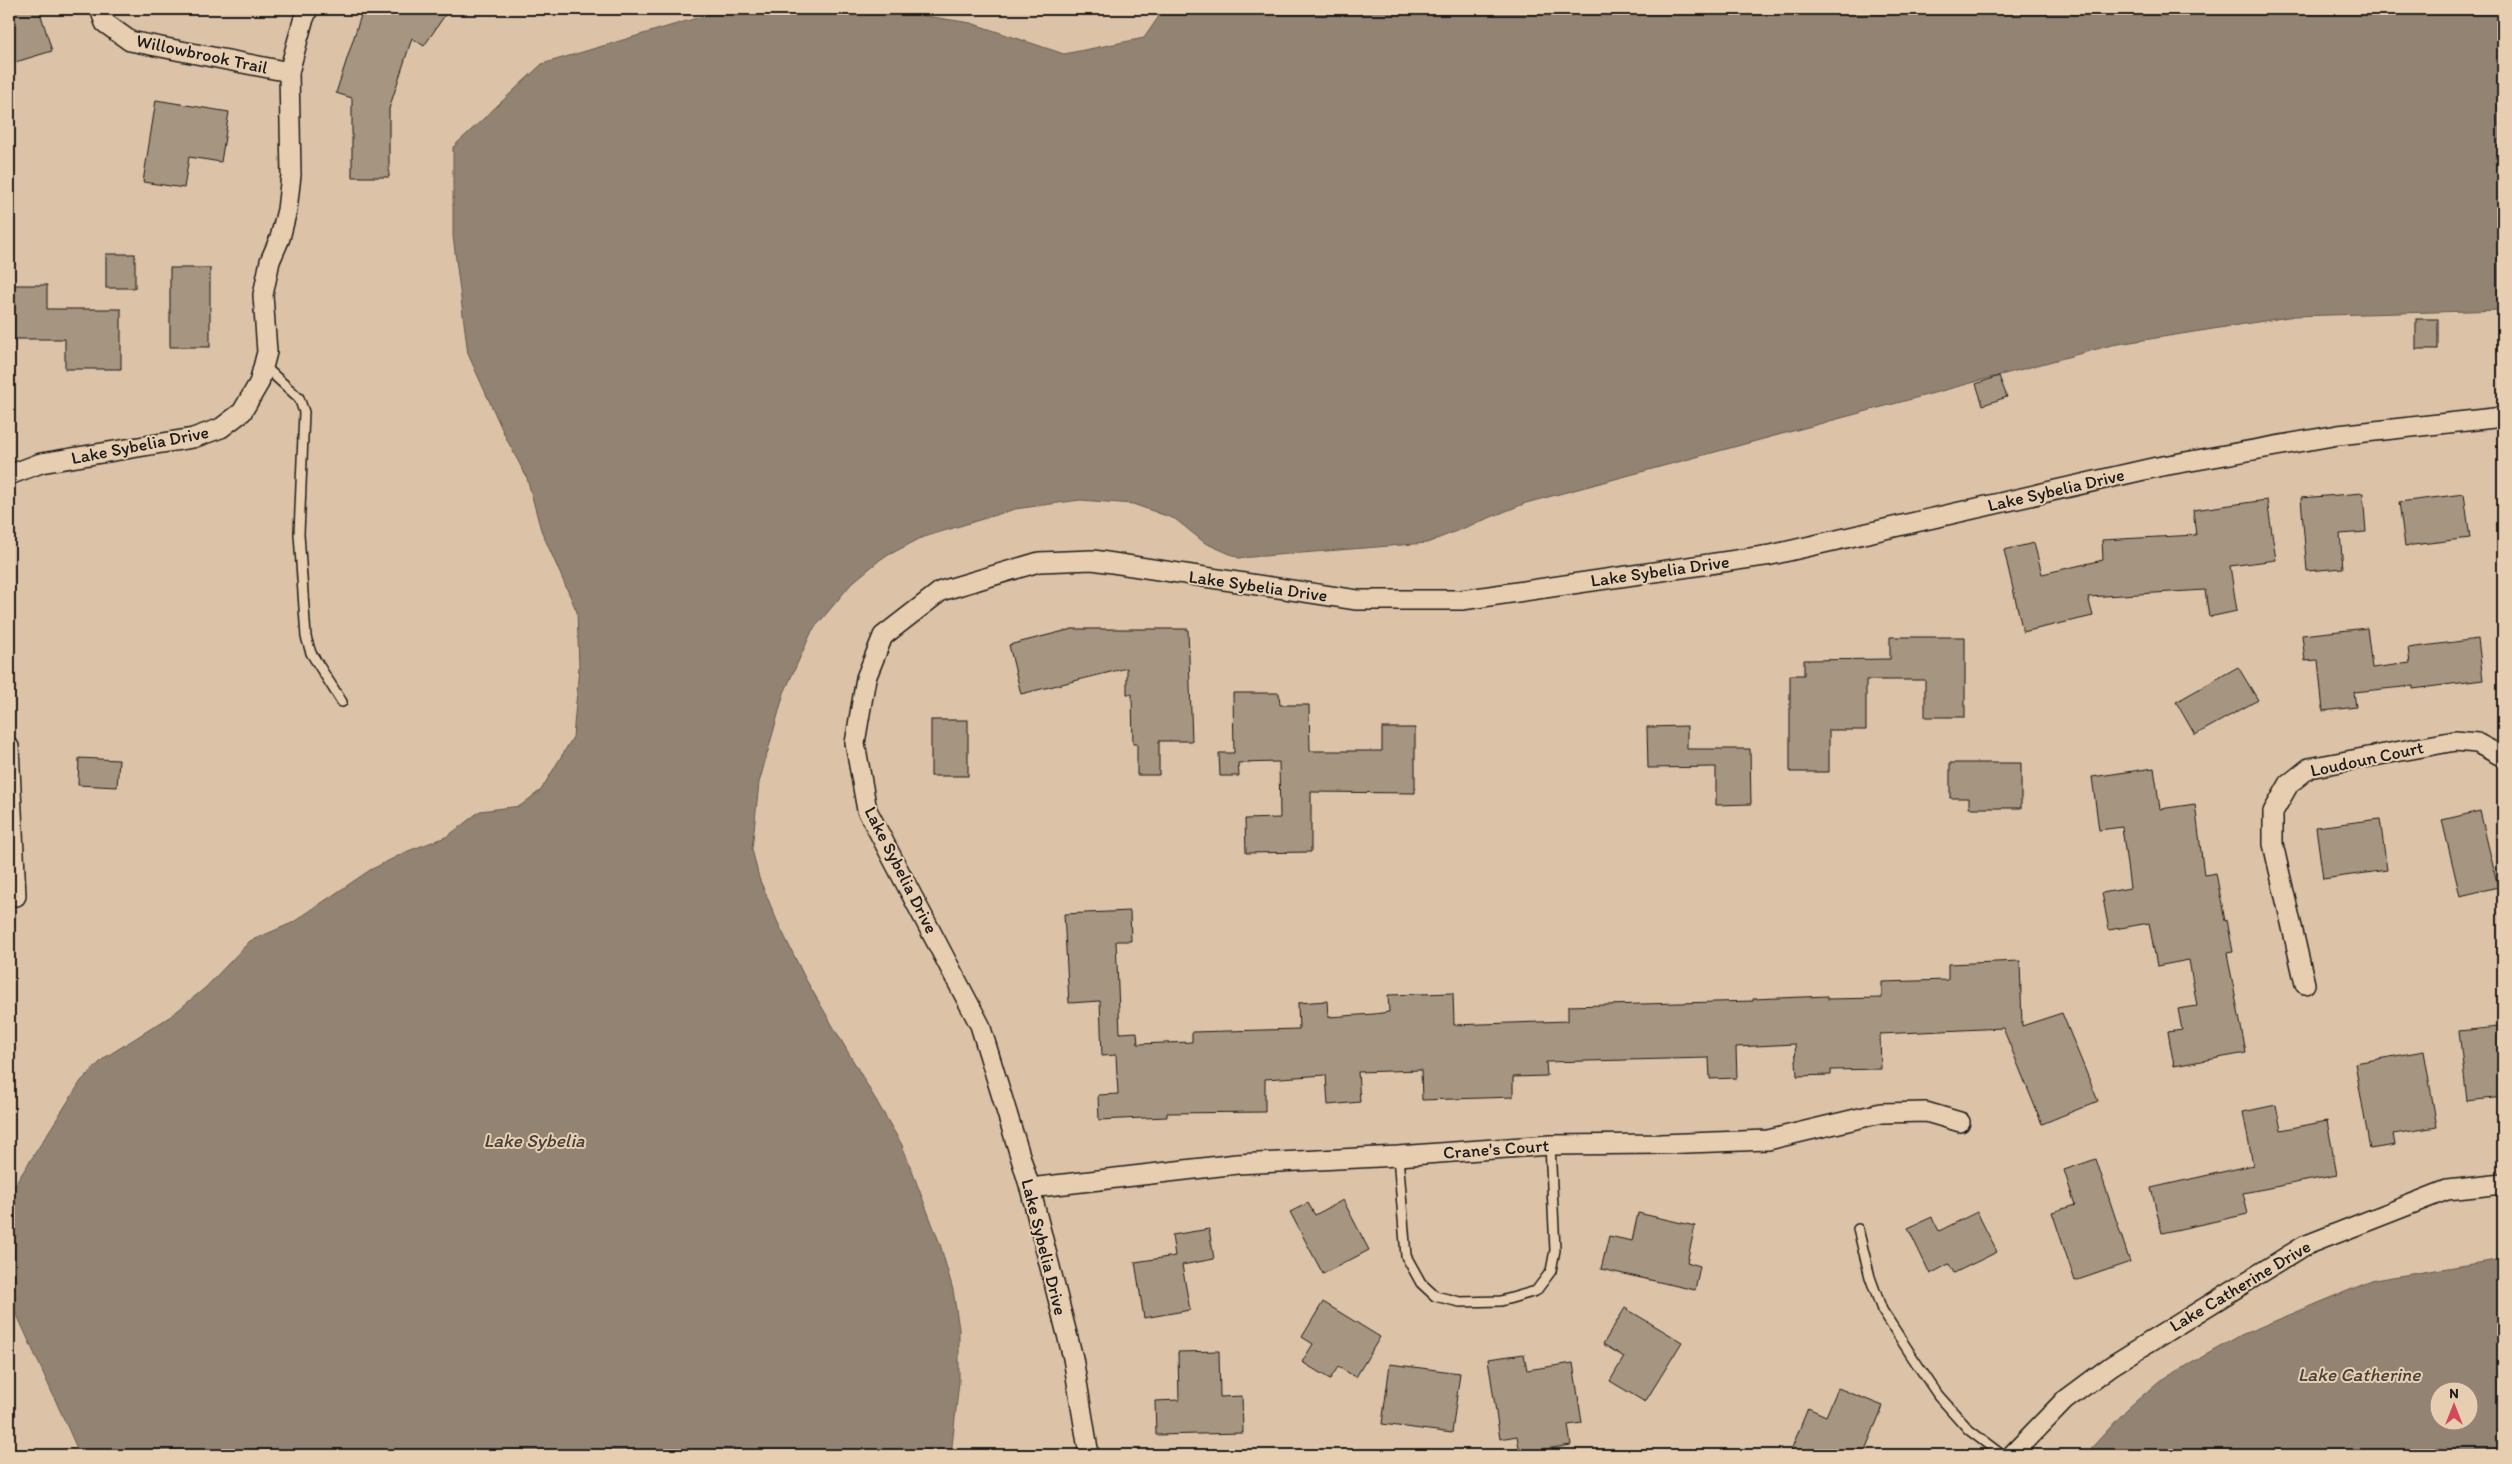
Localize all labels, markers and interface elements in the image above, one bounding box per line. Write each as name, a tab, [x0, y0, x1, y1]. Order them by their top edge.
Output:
street label: Willowbrook Trail	[134, 29, 270, 79]
street label: Lake Sybelia Drive	[69, 421, 211, 469]
street label: Lake Sybelia Drive	[1985, 464, 2127, 516]
street label: Lake Sybelia Drive	[1589, 550, 1731, 592]
street label: Lake Sybelia Drive	[1187, 565, 1329, 607]
street label: Loudoun Court	[2308, 736, 2426, 782]
street label: Lake Sybelia Drive	[859, 803, 943, 937]
water label: Lake Sybelia	[484, 1129, 585, 1152]
street label: Crane's Court	[1442, 1134, 1550, 1164]
street label: Lake Sybelia Drive	[1016, 1177, 1072, 1317]
street label: Lake Catherine Drive	[2165, 1235, 2315, 1337]
water label: Lake Catherine	[2298, 1363, 2421, 1386]
north arrow	[2430, 1382, 2480, 1432]
text: N	[2449, 1385, 2459, 1402]

